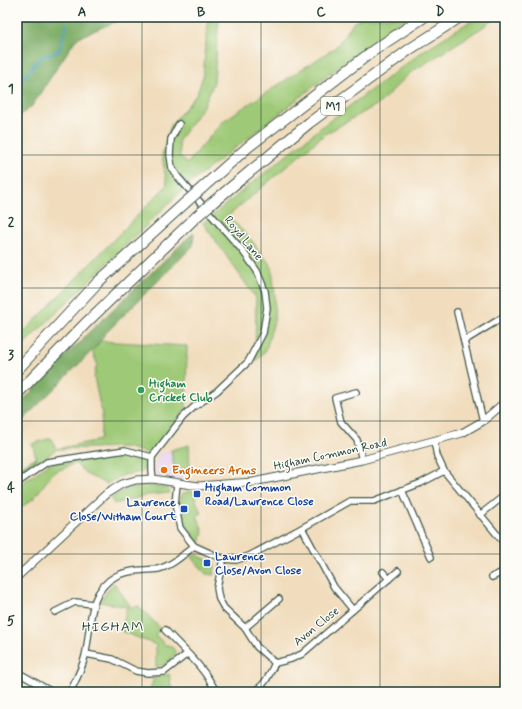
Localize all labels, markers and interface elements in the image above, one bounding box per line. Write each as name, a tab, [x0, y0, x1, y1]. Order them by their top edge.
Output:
text: A	[78, 4, 86, 21]
text: B	[197, 4, 206, 21]
text: C	[316, 4, 326, 21]
text: D	[436, 4, 445, 21]
text: 1	[8, 81, 14, 98]
road number: M1	[321, 97, 345, 115]
street label: Royd Lane	[220, 213, 266, 264]
text: 2	[8, 214, 15, 231]
text: 3	[8, 347, 14, 364]
place label: Higham Cricket Club	[149, 376, 213, 406]
marker: Higham Cricket Club	[136, 385, 146, 395]
street label: Higham Common Road	[272, 435, 389, 476]
place label: Engineers Arms	[172, 463, 257, 480]
marker: Engineers Arms	[159, 465, 169, 475]
text: 4	[7, 480, 15, 497]
place label: Higham Common Road/Lawrence Close	[205, 480, 314, 510]
marker: Higham Common Road/Lawrence Close	[192, 489, 202, 499]
place label: Lawrence Close/Witham Court	[70, 495, 177, 525]
marker: Lawrence Close/Witham Court	[179, 504, 189, 514]
place label: Lawrence Close/Avon Close	[215, 549, 302, 579]
marker: Lawrence Close/Avon Close	[202, 558, 212, 568]
street label: Avon Close	[290, 603, 343, 650]
text: 5	[7, 613, 15, 630]
district label: HIGHAM	[82, 618, 144, 636]

